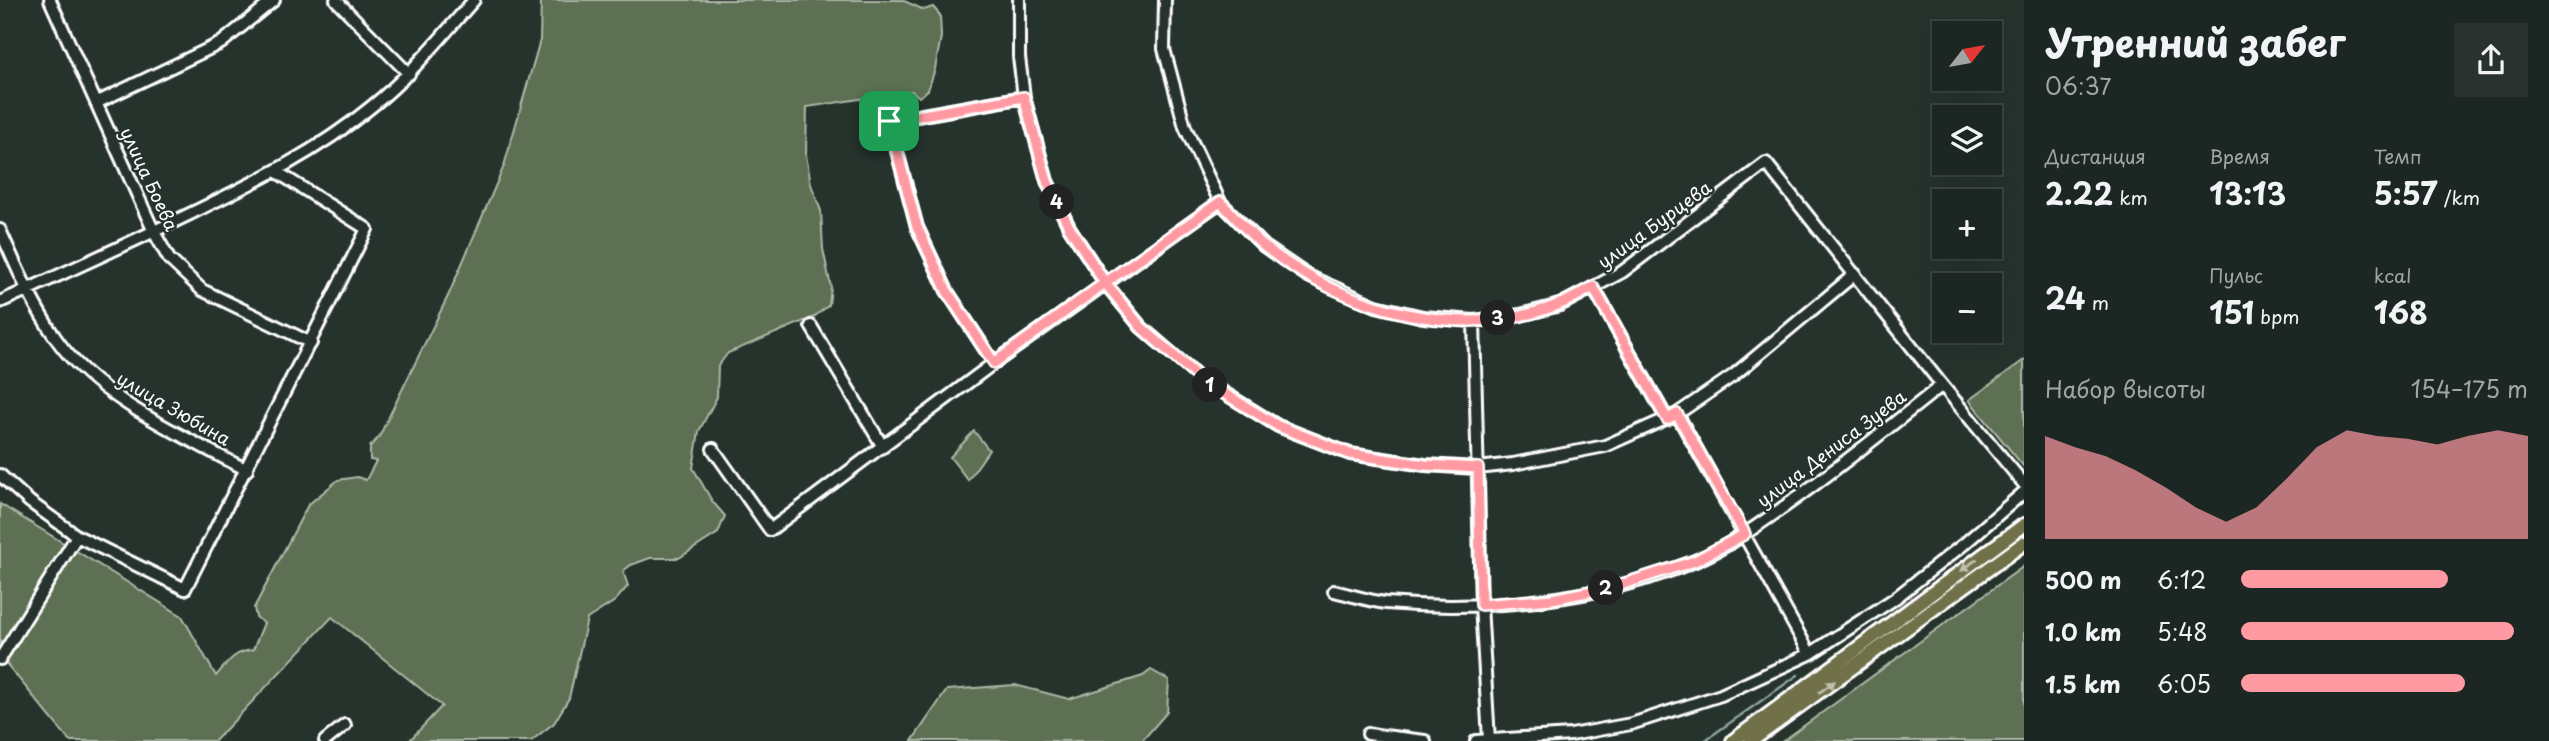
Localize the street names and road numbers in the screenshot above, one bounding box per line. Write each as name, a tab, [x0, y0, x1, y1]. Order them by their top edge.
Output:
street label: улица Боева	[114, 123, 186, 236]
street label: улица Бурцева	[1592, 173, 1717, 275]
street label: улица Зюбина	[112, 364, 237, 452]
street label: улица Дениса Зуева	[1751, 382, 1912, 513]

